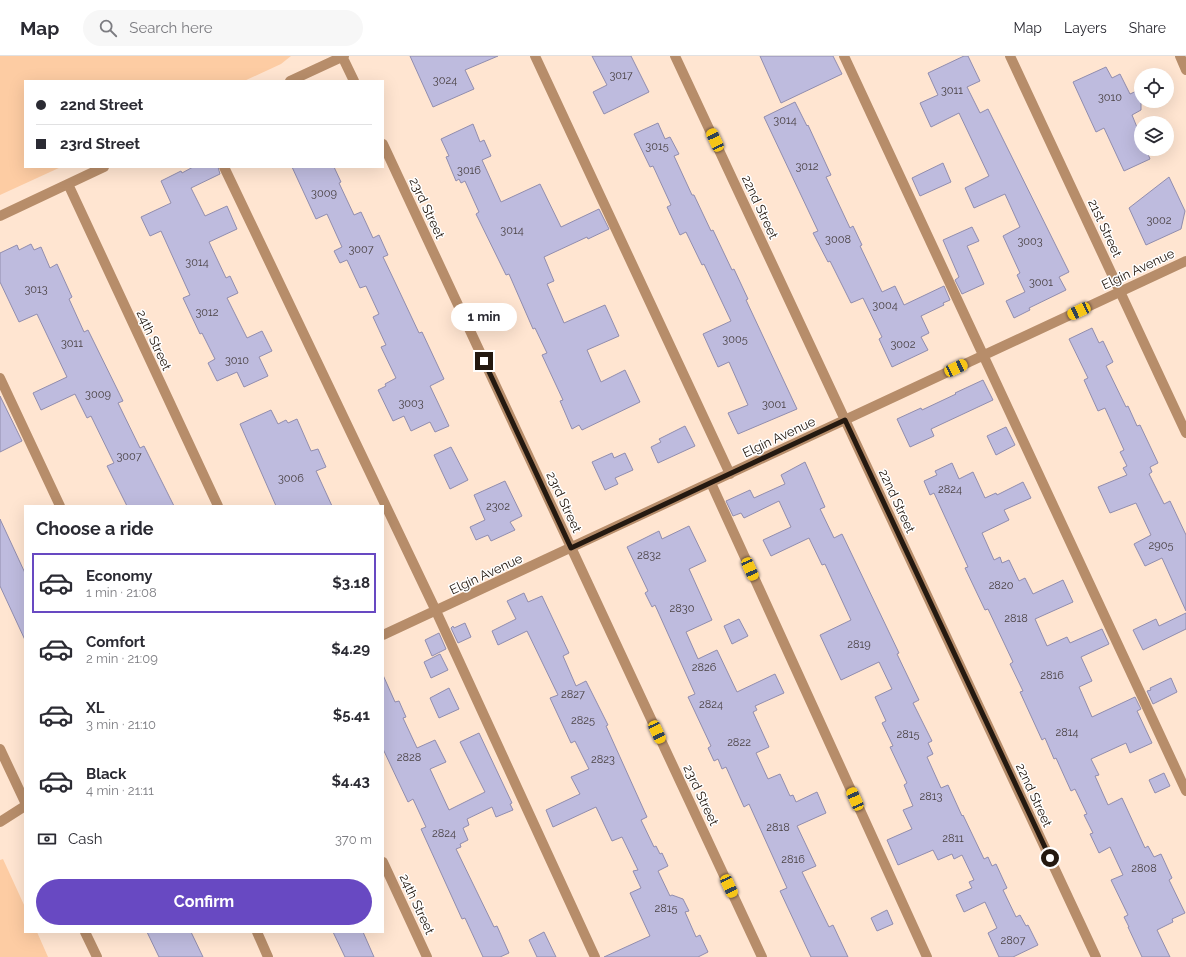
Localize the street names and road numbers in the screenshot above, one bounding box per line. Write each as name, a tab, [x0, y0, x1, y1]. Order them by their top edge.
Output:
street label: 22nd Street	[739, 173, 782, 242]
street label: 23rd Street	[406, 175, 448, 241]
street label: 21st Street	[1085, 197, 1125, 260]
street label: Elgin Avenue	[1099, 245, 1177, 292]
street label: 24th Street	[133, 307, 175, 373]
street label: Elgin Avenue	[740, 413, 818, 460]
street label: 22nd Street	[876, 467, 919, 536]
street label: 23rd Street	[543, 469, 585, 535]
street label: Elgin Avenue	[447, 550, 525, 597]
street label: 22nd Street	[1013, 761, 1056, 830]
street label: 23rd Street	[680, 762, 722, 828]
street label: 24th Street	[396, 871, 438, 937]

